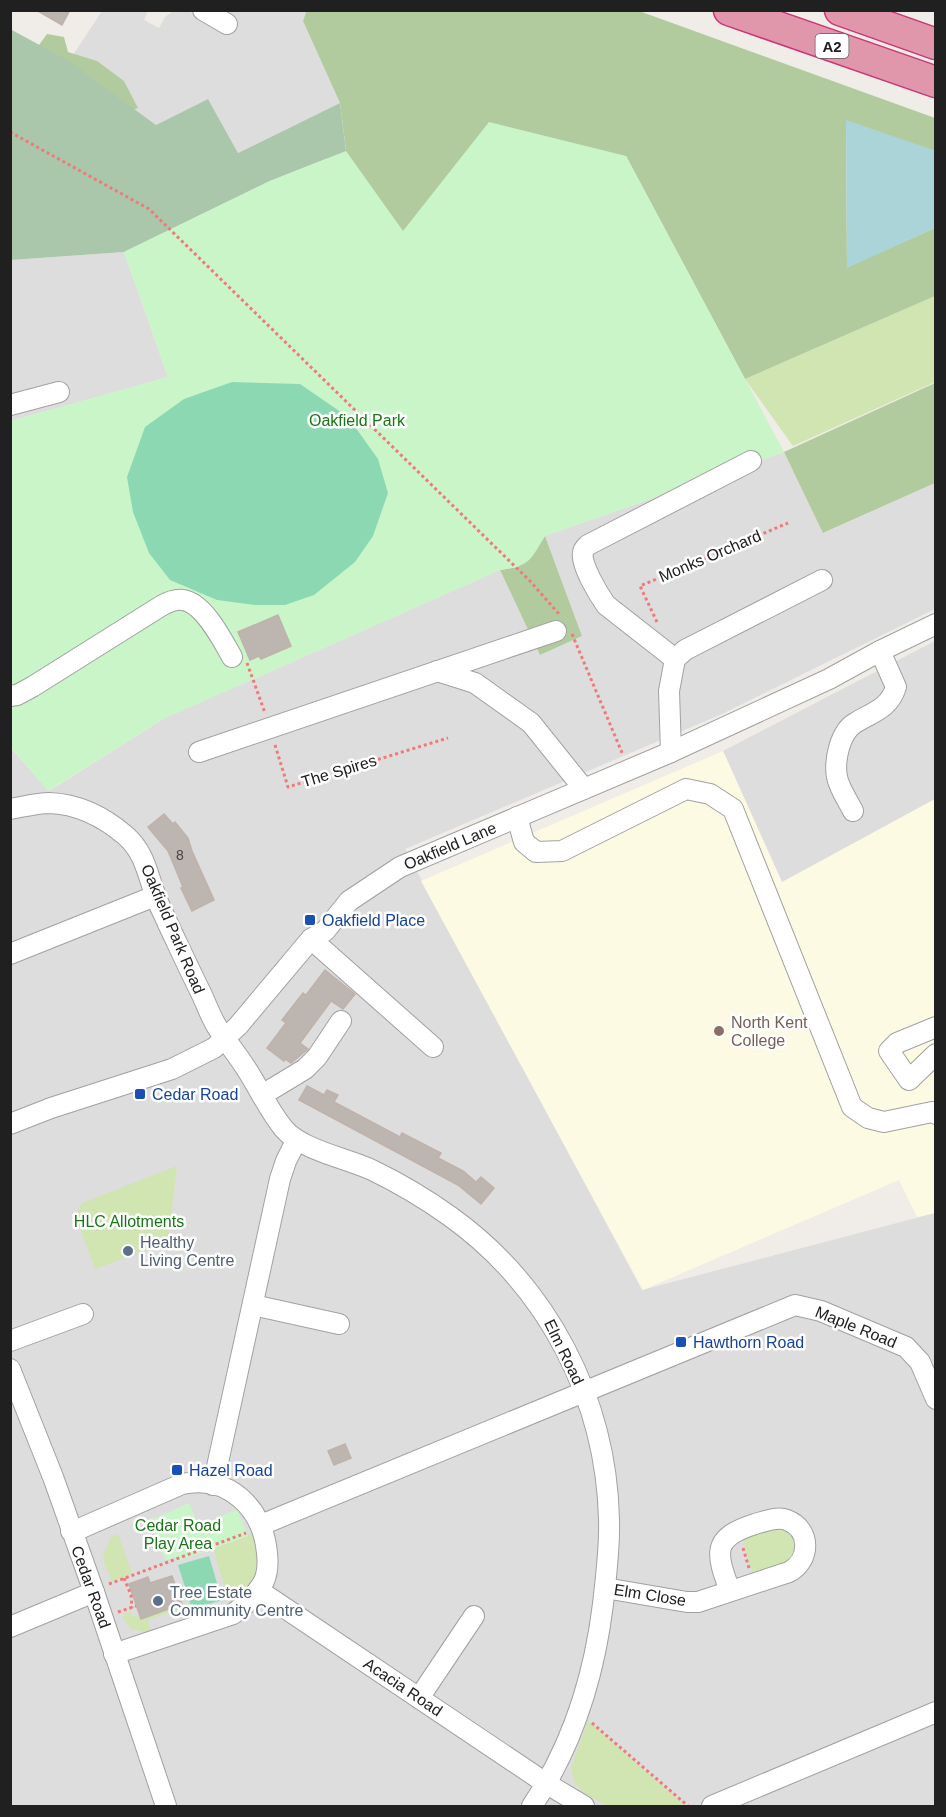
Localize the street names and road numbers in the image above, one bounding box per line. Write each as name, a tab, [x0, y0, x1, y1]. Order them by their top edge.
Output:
road number: A2	[816, 34, 848, 58]
street label: Monks Orchard	[656, 527, 764, 585]
street label: The Spires	[300, 752, 378, 790]
street label: Oakfield Lane	[401, 819, 499, 873]
street label: Oakfield Park Road	[138, 862, 208, 996]
street label: Maple Road	[813, 1303, 899, 1351]
street label: Elm Road	[541, 1317, 587, 1387]
street label: Cedar Road	[68, 1544, 114, 1630]
street label: Elm Close	[613, 1581, 687, 1609]
street label: Acacia Road	[361, 1655, 445, 1719]

